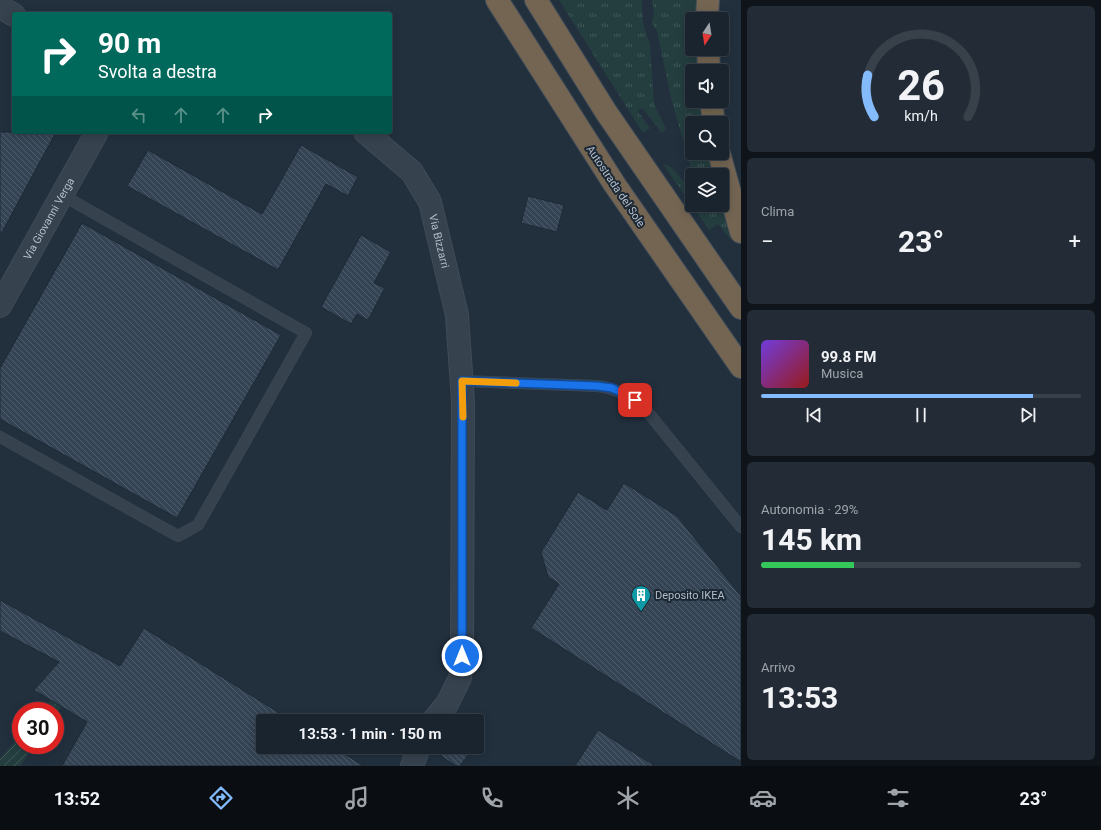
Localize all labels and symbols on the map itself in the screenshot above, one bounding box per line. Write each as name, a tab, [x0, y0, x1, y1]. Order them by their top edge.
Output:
north arrow	[685, 12, 729, 56]
street label: Autostrada del Sole	[584, 143, 648, 230]
street label: Via Giovanni Verga	[21, 176, 77, 262]
street label: Via Bizzarri	[426, 213, 452, 270]
pin	[618, 383, 652, 417]
building icon: Deposito IKEA	[630, 584, 652, 612]
place label: Deposito IKEA	[655, 589, 725, 602]
position arrow	[441, 635, 483, 677]
speed limit sign: 30	[12, 702, 64, 754]

